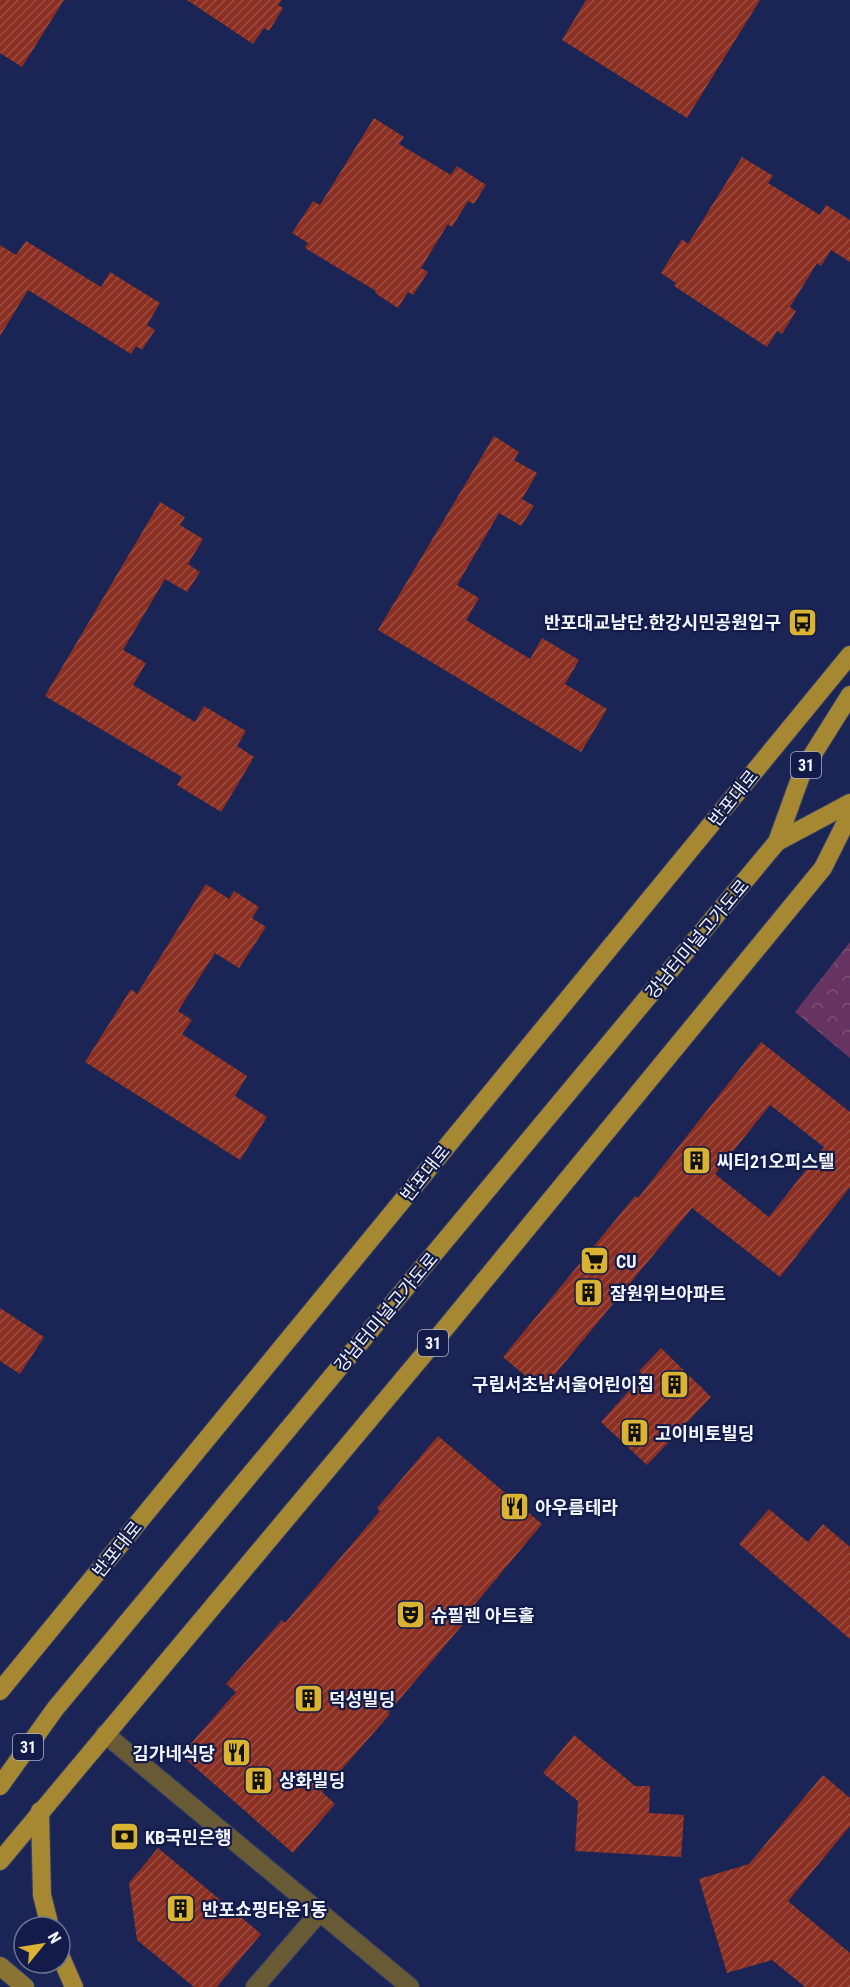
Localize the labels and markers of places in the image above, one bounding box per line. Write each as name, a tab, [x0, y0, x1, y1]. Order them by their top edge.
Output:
bus stop icon: 반포대교남단.한강시민공원입구	[786, 606, 818, 638]
place label: 반포대교남단.한강시민공원입구	[544, 612, 781, 633]
building icon: 씨티21오피스텔	[680, 1145, 712, 1177]
place label: 씨티21오피스텔	[717, 1151, 835, 1172]
supermarket icon: CU	[579, 1245, 611, 1277]
place label: CU	[616, 1251, 637, 1272]
building icon: 잠원위브아파트	[573, 1277, 605, 1309]
place label: 잠원위브아파트	[610, 1283, 726, 1304]
building icon: 구립서초남서울어린이집	[659, 1368, 691, 1400]
place label: 구립서초남서울어린이집	[472, 1374, 654, 1395]
building icon: 고이비토빌딩	[618, 1417, 650, 1449]
place label: 고이비토빌딩	[655, 1423, 754, 1444]
restaurant icon: 아우름테라	[498, 1491, 530, 1523]
place label: 아우름테라	[535, 1497, 618, 1518]
theatre icon: 슈필렌 아트홀	[394, 1599, 426, 1631]
place label: 슈필렌 아트홀	[431, 1605, 535, 1626]
building icon: 덕성빌딩	[292, 1683, 324, 1715]
place label: 덕성빌딩	[329, 1689, 395, 1710]
restaurant icon: 김가네식당	[220, 1737, 252, 1769]
place label: 김가네식당	[132, 1743, 215, 1764]
building icon: 상화빌딩	[242, 1764, 274, 1796]
place label: 상화빌딩	[279, 1770, 345, 1791]
bank icon: KB국민은행	[108, 1821, 140, 1853]
place label: KB국민은행	[145, 1827, 231, 1848]
building icon: 반포쇼핑타운1동	[165, 1893, 197, 1925]
place label: 반포쇼핑타운1동	[202, 1899, 327, 1920]

